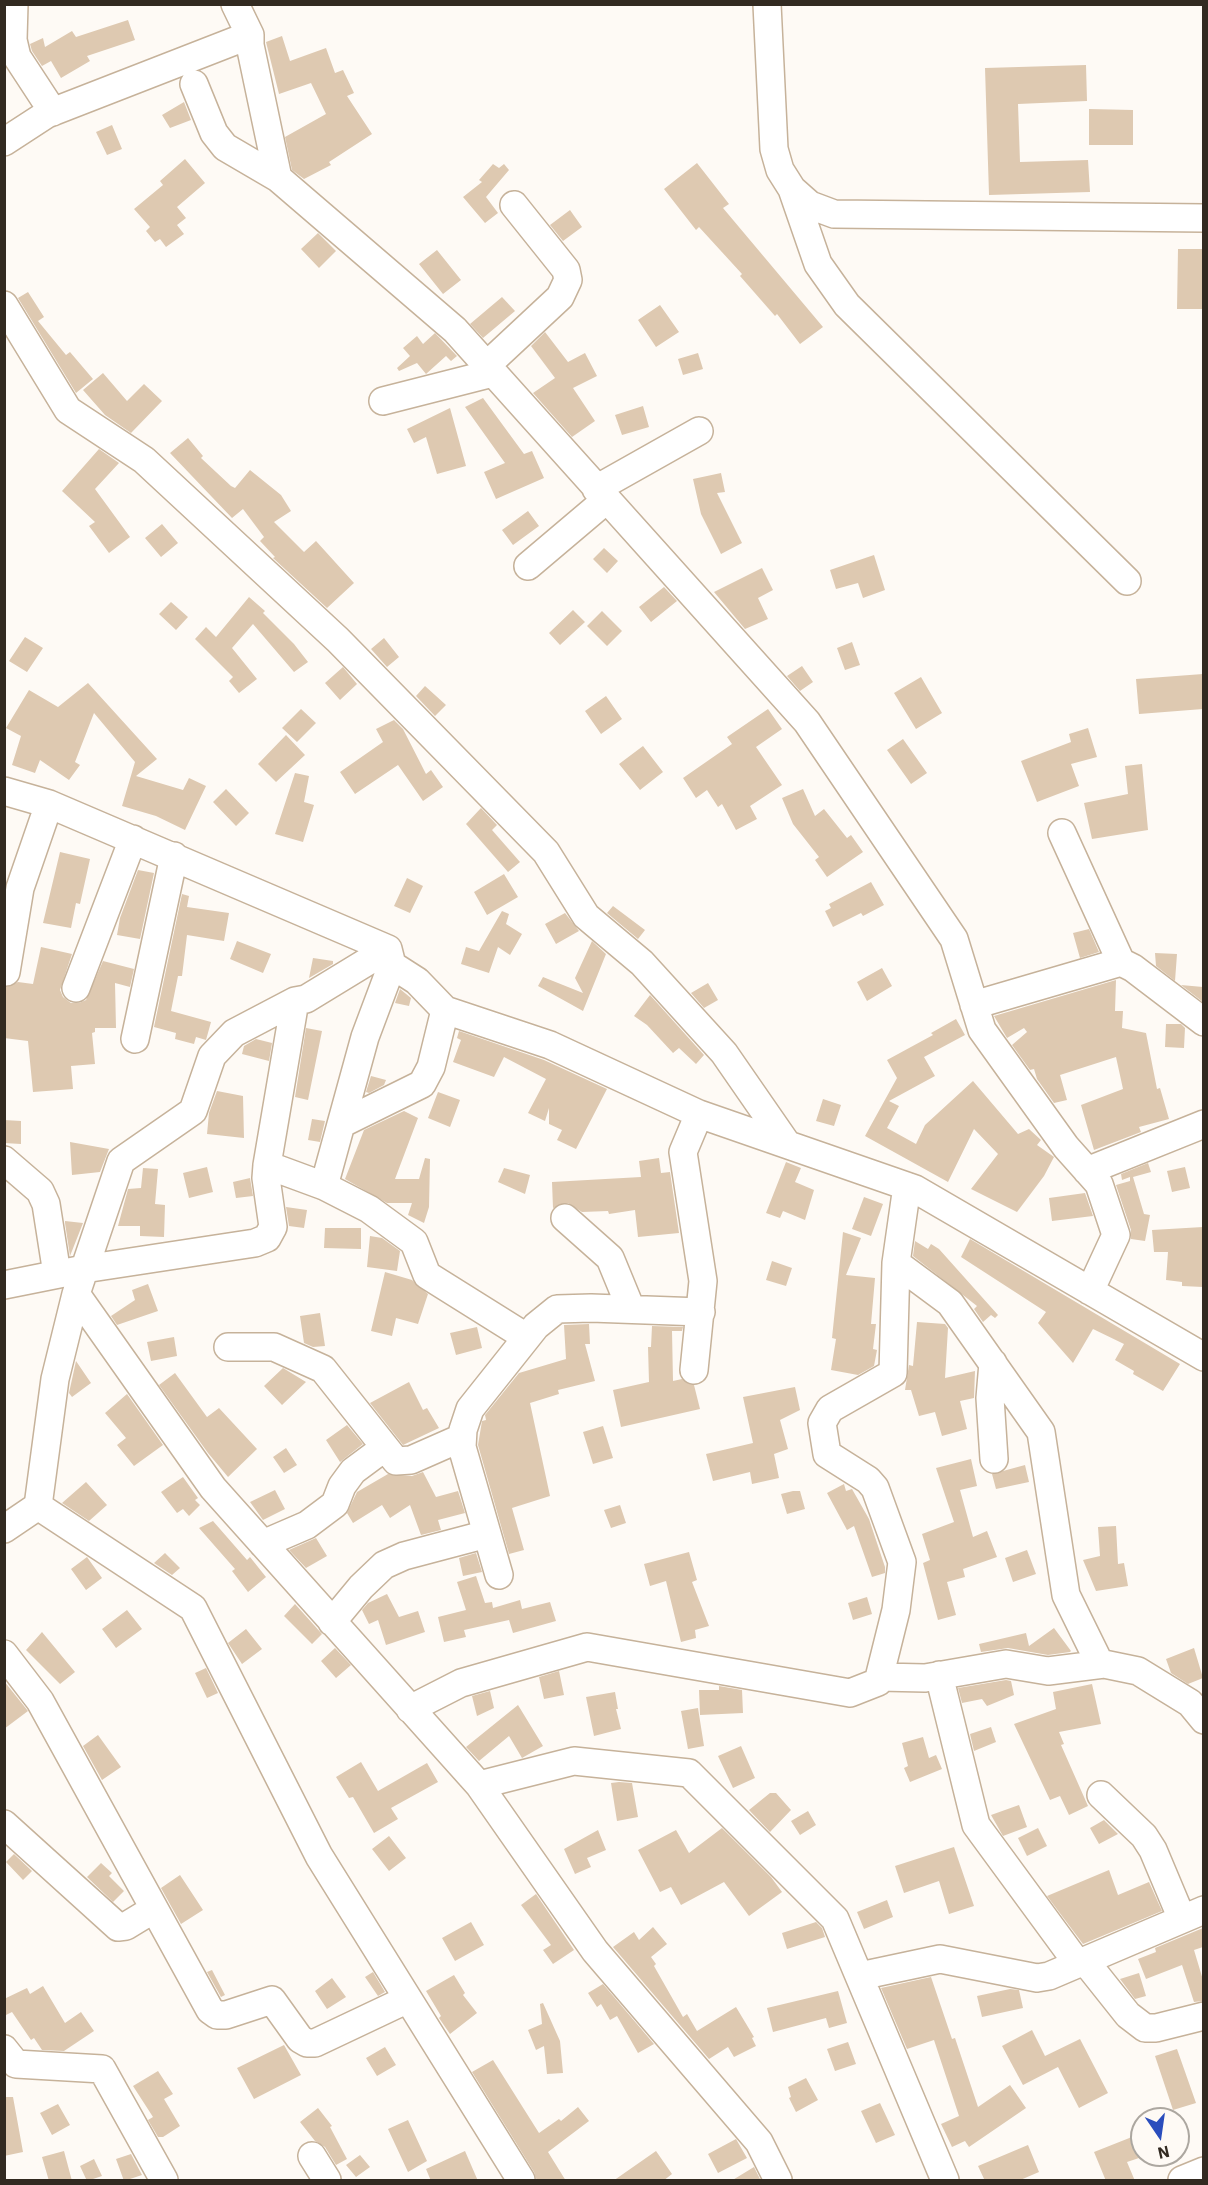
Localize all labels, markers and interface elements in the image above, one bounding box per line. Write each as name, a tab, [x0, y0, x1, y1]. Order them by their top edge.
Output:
north arrow	[1130, 2107, 1190, 2167]
text: N	[1156, 2142, 1171, 2164]

